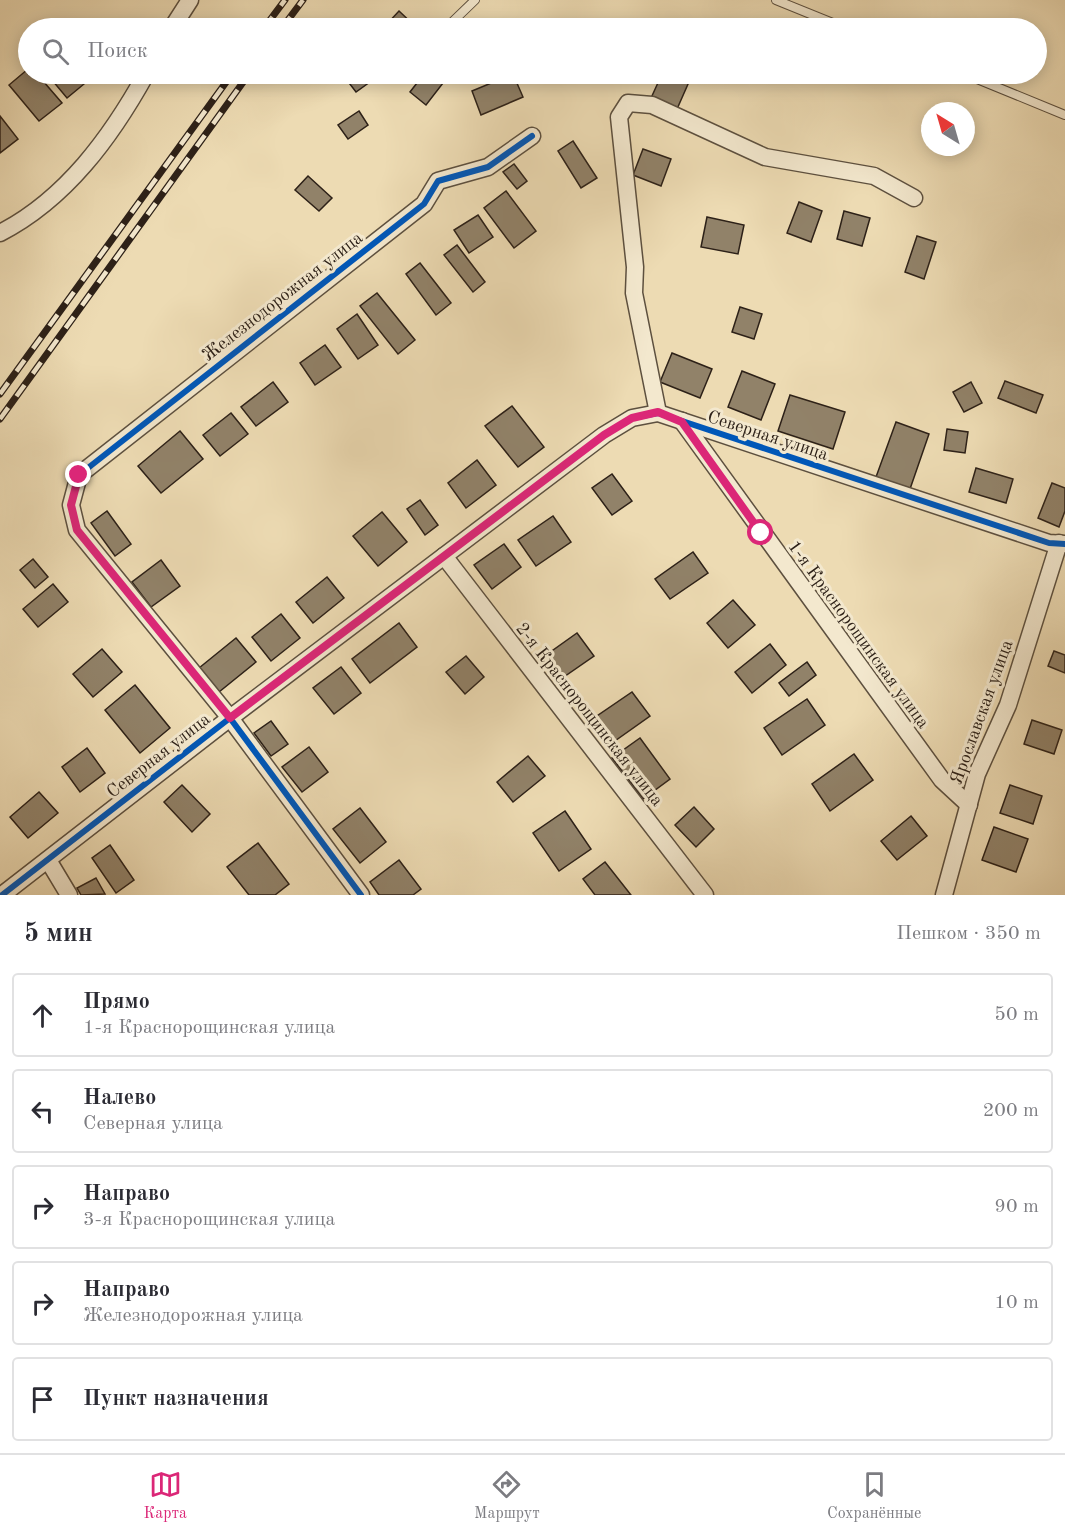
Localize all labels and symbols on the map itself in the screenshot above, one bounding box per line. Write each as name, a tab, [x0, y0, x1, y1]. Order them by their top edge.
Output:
north arrow	[921, 102, 975, 156]
street label: Железнодорожная улица	[199, 229, 366, 365]
street label: Северная улица	[705, 408, 830, 464]
route end	[65, 461, 91, 487]
route start	[747, 519, 773, 545]
street label: 1-я Краснорощинская улица	[784, 537, 932, 732]
street label: 2-я Краснорощинская улица	[512, 620, 666, 810]
street label: Ярославская улица	[947, 638, 1016, 787]
street label: Северная улица	[104, 710, 214, 802]

